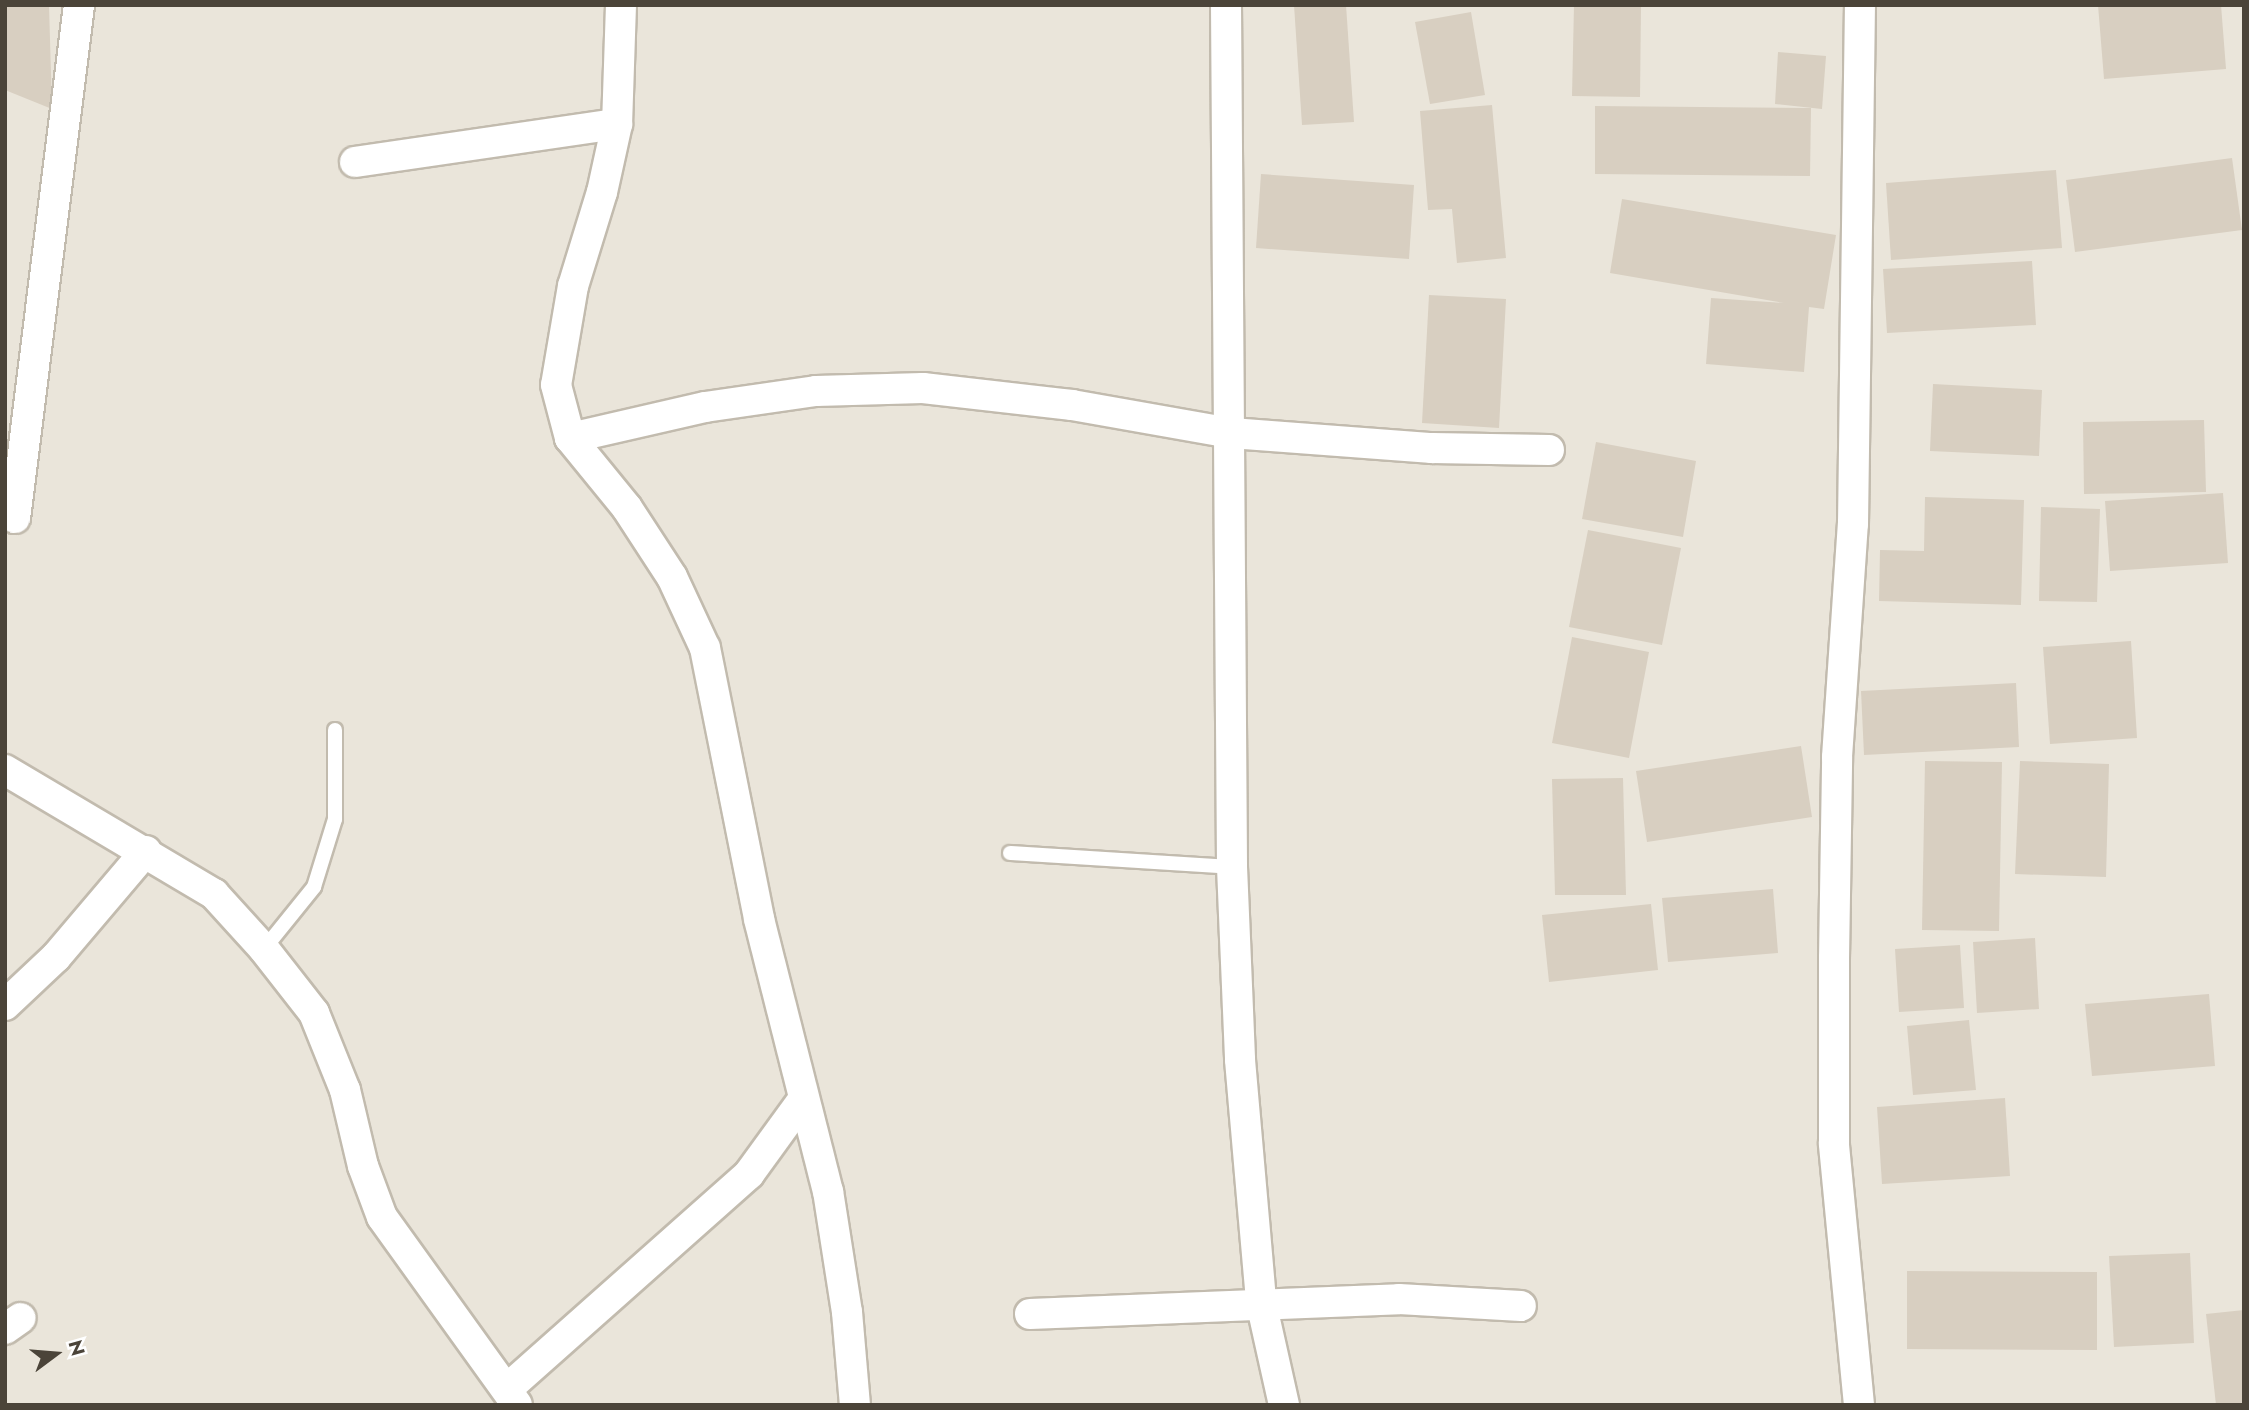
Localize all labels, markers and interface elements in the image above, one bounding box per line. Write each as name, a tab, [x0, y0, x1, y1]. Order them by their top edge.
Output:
north arrow	[21, 1319, 91, 1389]
text: N	[62, 1337, 92, 1359]

